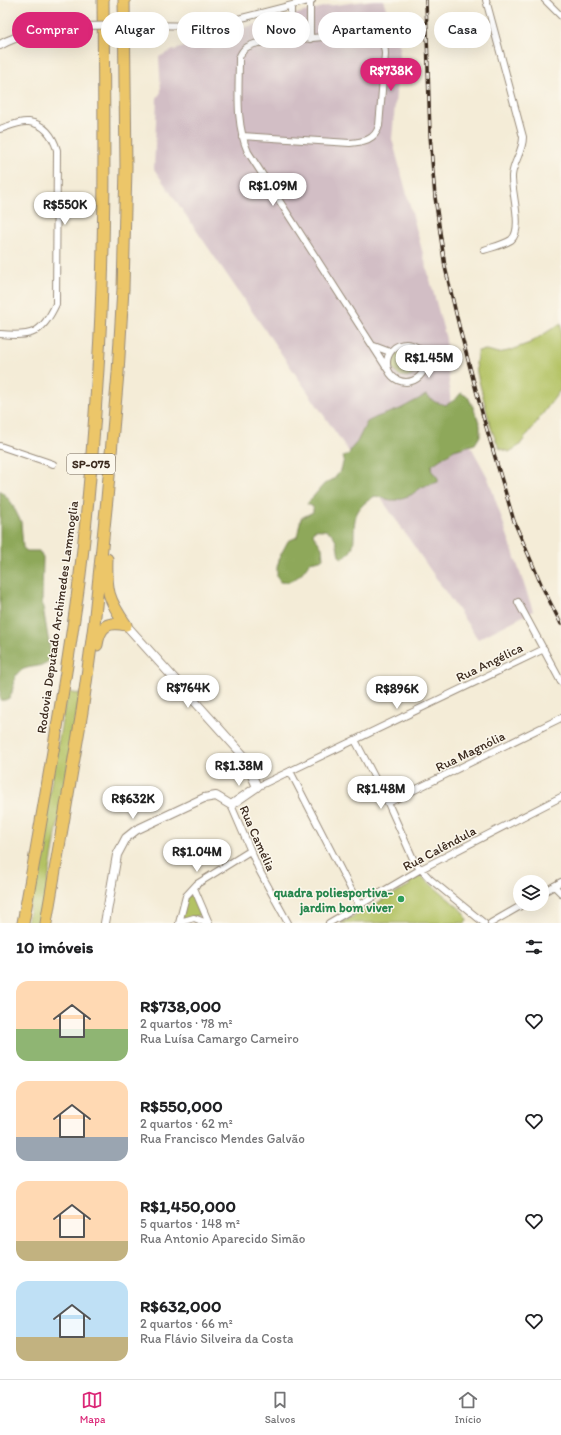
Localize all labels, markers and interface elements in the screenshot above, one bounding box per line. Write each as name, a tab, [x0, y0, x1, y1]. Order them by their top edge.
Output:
chip: Comprar	[12, 12, 93, 48]
chip: Alugar	[101, 12, 169, 48]
chip: Filtros	[177, 12, 244, 48]
chip: Novo	[252, 12, 310, 48]
chip: Apartamento	[318, 12, 426, 48]
chip: Casa	[434, 12, 491, 48]
pin: R$738K	[358, 58, 424, 92]
text: R$738K	[369, 63, 413, 78]
pin: R$1.09M	[236, 173, 310, 207]
text: R$1.09M	[249, 178, 297, 193]
pin: R$550K	[32, 192, 98, 226]
text: R$550K	[43, 197, 87, 212]
pin: R$1.45M	[392, 345, 466, 379]
text: R$1.45M	[405, 350, 453, 365]
road number: SP-075	[67, 454, 115, 474]
street label: Rodovia Deputado Archimedes Lammoglia	[34, 499, 81, 735]
street label: Rua Angélica	[453, 640, 526, 685]
pin: R$764K	[155, 675, 221, 709]
pin: R$896K	[364, 676, 430, 710]
text: R$764K	[166, 680, 210, 695]
text: R$896K	[375, 681, 419, 696]
street label: Rua Magnólia	[433, 728, 508, 775]
pin: R$1.38M	[202, 753, 276, 787]
text: R$1.38M	[215, 758, 263, 773]
pin: R$1.48M	[344, 776, 418, 810]
text: R$1.48M	[356, 781, 406, 796]
pin: R$632K	[100, 786, 166, 820]
text: R$632K	[111, 791, 155, 806]
street label: Rua Camélia	[236, 803, 279, 874]
street label: Rua Calêndula	[400, 823, 479, 874]
pin: R$1.04M	[160, 839, 234, 873]
text: R$1.04M	[172, 844, 222, 859]
map controls	[513, 875, 549, 911]
button: layers	[513, 875, 549, 911]
place label: quadra poliesportiva- jardim bom viver	[274, 885, 394, 916]
marker: quadra poliesportiva- jardim bom viver	[396, 894, 406, 904]
icon: filters	[523, 936, 545, 958]
text: 10 imóveis	[16, 937, 93, 957]
text: R$738,000	[140, 996, 221, 1016]
icon: home	[48, 997, 96, 1045]
icon: heart	[523, 1010, 545, 1032]
text: 2 quartos · 78 m²	[140, 1016, 233, 1031]
text: Rua Luísa Camargo Carneiro	[140, 1031, 299, 1046]
text: R$550,000	[140, 1096, 223, 1116]
icon: home	[48, 1097, 96, 1145]
icon: heart	[523, 1110, 545, 1132]
text: 2 quartos · 62 m²	[140, 1116, 233, 1131]
text: Rua Francisco Mendes Galvão	[140, 1131, 305, 1146]
text: R$1,450,000	[140, 1196, 236, 1216]
icon: home	[48, 1197, 96, 1245]
icon: heart	[523, 1210, 545, 1232]
text: 5 quartos · 148 m²	[140, 1216, 240, 1231]
text: Rua Antonio Aparecido Simão	[140, 1231, 305, 1246]
text: R$632,000	[140, 1296, 222, 1316]
icon: home	[48, 1297, 96, 1345]
icon: heart	[523, 1310, 545, 1332]
text: 2 quartos · 66 m²	[140, 1316, 233, 1331]
text: Rua Flávio Silveira da Costa	[140, 1331, 293, 1346]
tab: Mapa	[80, 1389, 105, 1426]
tab: Salvos	[265, 1389, 295, 1426]
tab: Início	[455, 1389, 481, 1426]

